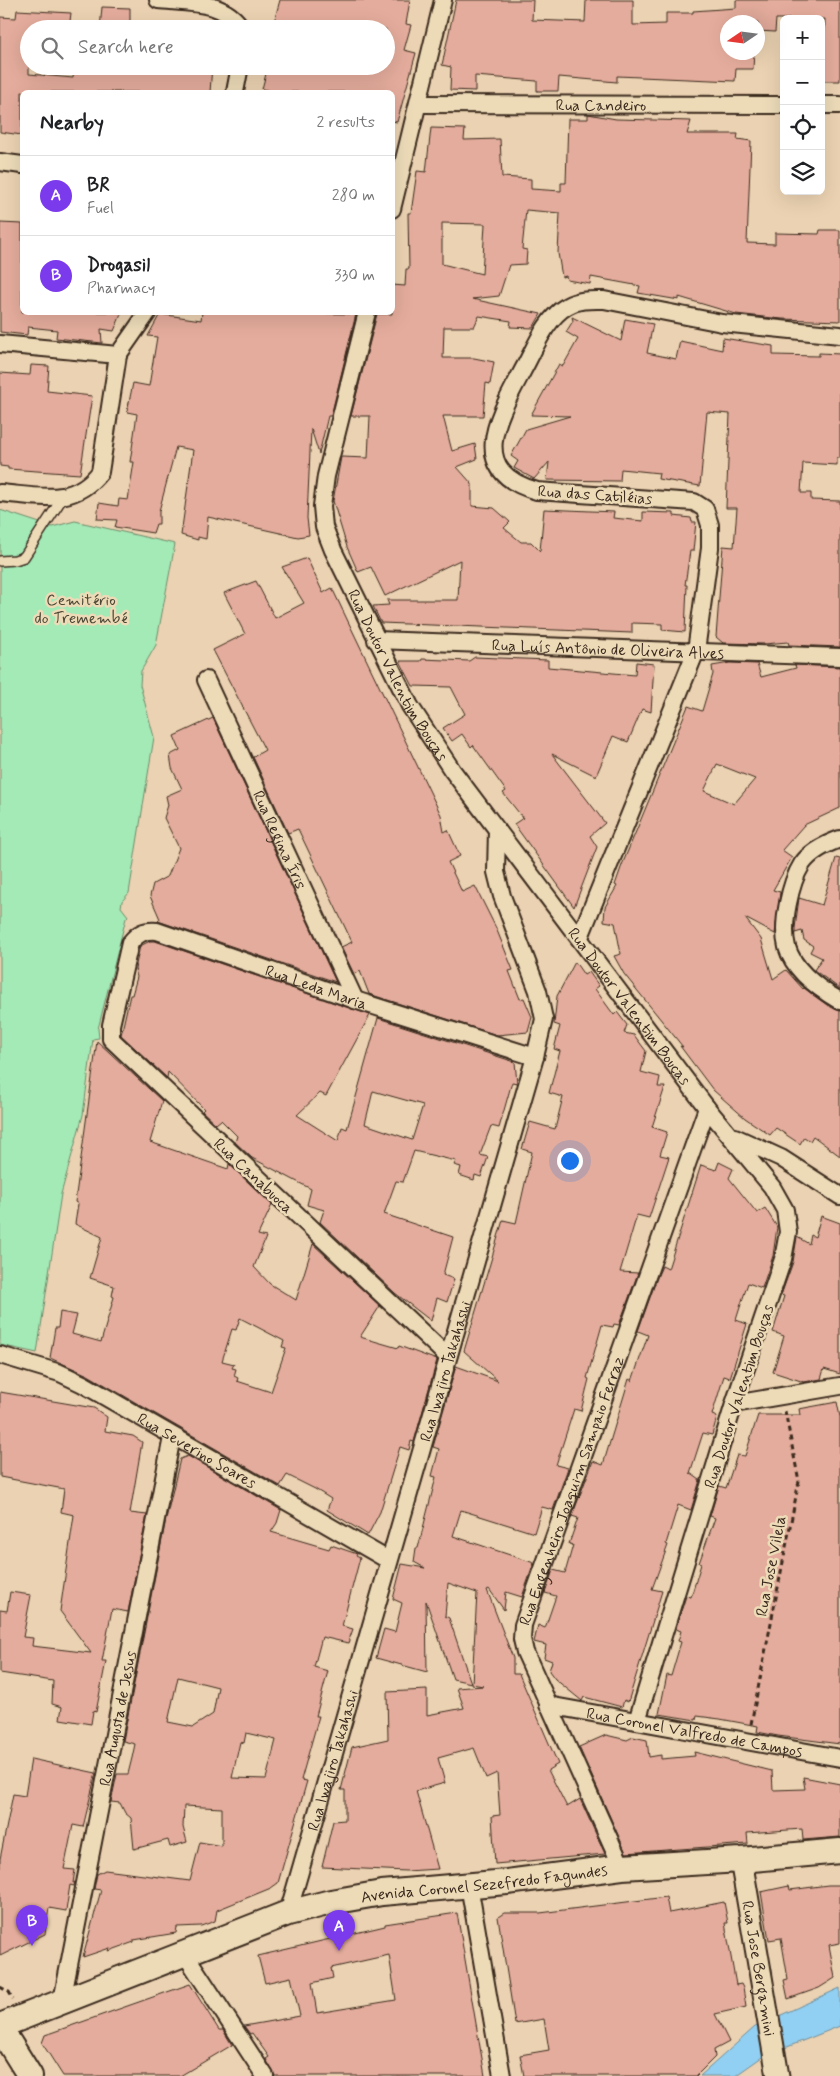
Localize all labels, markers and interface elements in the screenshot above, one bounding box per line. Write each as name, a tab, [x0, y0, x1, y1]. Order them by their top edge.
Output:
north arrow	[720, 15, 765, 60]
map controls	[780, 15, 825, 195]
button: +	[780, 15, 825, 60]
search box	[20, 20, 395, 75]
icon: search	[38, 34, 66, 62]
text: Search here	[78, 35, 174, 60]
button: −	[780, 60, 825, 105]
street label: Rua Candeiro	[556, 95, 647, 117]
button: locate	[780, 105, 825, 150]
text: Nearby	[40, 109, 104, 137]
text: 2 results	[317, 112, 375, 133]
button: layers	[780, 150, 825, 195]
text: BR	[87, 173, 110, 198]
text: A	[51, 185, 61, 206]
text: 280 m	[332, 185, 375, 206]
text: Fuel	[87, 198, 114, 219]
text: Drogasil	[87, 253, 150, 278]
text: B	[51, 265, 61, 286]
text: 330 m	[334, 265, 375, 286]
text: Pharmacy	[87, 278, 155, 299]
street label: Rua das Catiléias	[537, 481, 653, 510]
street label: Rua Doutor Valentim Bouças	[342, 586, 452, 765]
park label: Cemitério do Tremembé	[34, 590, 128, 629]
street label: Rua Luís Antônio de Oliveira Alves	[491, 635, 724, 665]
street label: Rua Regina Íris	[247, 788, 311, 893]
street label: Rua Doutor Valentim Bouças	[562, 924, 695, 1090]
street label: Rua Leda Maria	[262, 961, 369, 1015]
street label: Rua Canabuoca	[209, 1134, 297, 1218]
your location	[557, 1148, 583, 1174]
street label: Rua Iwajiro Takahashi	[415, 1298, 476, 1445]
street label: Rua Doutor Valentim Bouças	[700, 1302, 779, 1491]
street label: Rua Engenheiro Joaquim Sampaio Ferraz	[515, 1353, 630, 1629]
street label: Rua Severino Soares	[133, 1408, 260, 1494]
street label: Rua Jose Vilela	[751, 1514, 792, 1618]
street label: Rua Augusta de Jesus	[95, 1649, 142, 1788]
street label: Rua Iwajiro Takahashi	[303, 1687, 364, 1834]
street label: Rua Coronel Valfredo de Campos	[585, 1703, 804, 1763]
street label: Avenida Coronel Sezefredo Fagundes	[359, 1860, 609, 1909]
street label: Rua Jose Bergamini	[736, 1899, 780, 2038]
pin: B	[16, 1905, 48, 1946]
pin: A	[323, 1910, 355, 1951]

